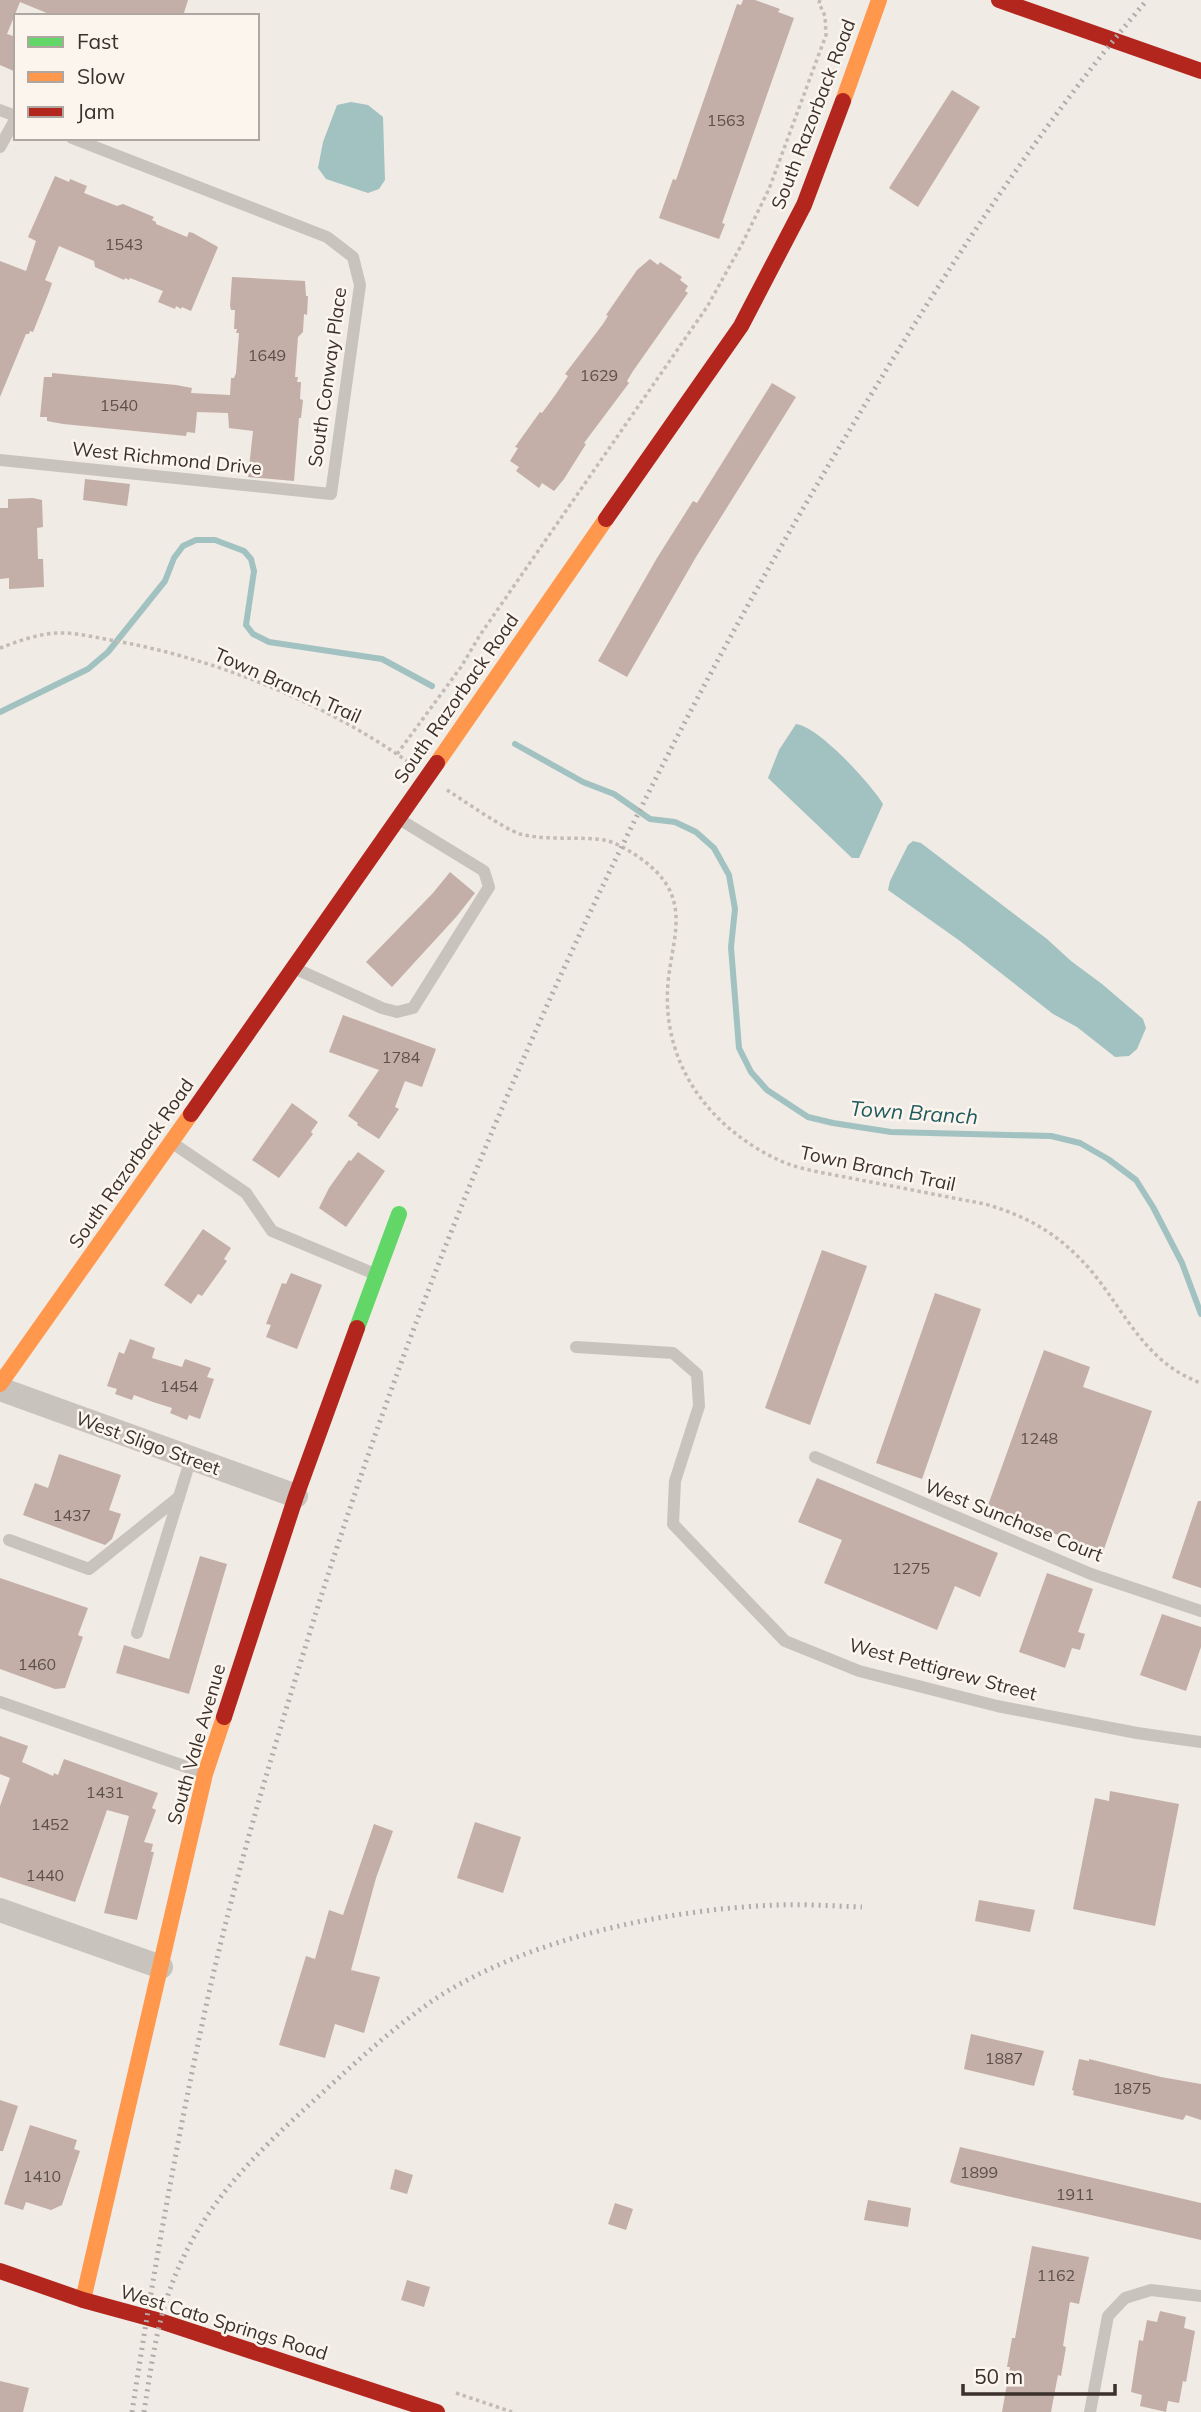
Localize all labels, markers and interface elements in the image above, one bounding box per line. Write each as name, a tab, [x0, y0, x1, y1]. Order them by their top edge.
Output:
legend	[14, 14, 259, 140]
street label: South Razorback Road	[766, 15, 860, 213]
text: Fast	[77, 28, 119, 54]
text: Slow	[77, 63, 125, 89]
text: Jam	[77, 98, 115, 124]
house number: 1563	[707, 110, 745, 130]
house number: 1543	[105, 234, 143, 254]
street label: South Conway Place	[303, 286, 351, 468]
house number: 1649	[248, 345, 286, 365]
house number: 1629	[580, 365, 618, 385]
house number: 1540	[100, 395, 138, 415]
street label: West Richmond Drive	[71, 436, 263, 480]
street label: South Razorback Road	[388, 608, 524, 788]
street label: Town Branch Trail	[211, 642, 365, 728]
house number: 1784	[382, 1047, 421, 1067]
street label: South Razorback Road	[63, 1073, 199, 1253]
water label: Town Branch	[849, 1095, 979, 1129]
street label: Town Branch Trail	[798, 1140, 958, 1196]
house number: 1454	[160, 1376, 199, 1396]
street label: West Sligo Street	[72, 1406, 224, 1480]
house number: 1248	[1020, 1428, 1058, 1448]
street label: West Sunchase Court	[921, 1473, 1107, 1567]
house number: 1437	[53, 1505, 91, 1525]
house number: 1275	[892, 1558, 930, 1578]
street label: West Pettigrew Street	[846, 1632, 1040, 1706]
house number: 1460	[18, 1654, 56, 1674]
street label: South Vale Avenue	[162, 1661, 230, 1827]
house number: 1431	[86, 1782, 124, 1802]
house number: 1452	[31, 1814, 69, 1834]
house number: 1440	[26, 1865, 64, 1885]
house number: 1887	[985, 2048, 1023, 2068]
house number: 1875	[1113, 2078, 1151, 2098]
house number: 1899	[960, 2162, 998, 2182]
house number: 1410	[23, 2166, 61, 2186]
house number: 1911	[1056, 2184, 1094, 2204]
house number: 1162	[1037, 2265, 1075, 2285]
street label: West Cato Springs Road	[117, 2279, 331, 2365]
scale bar	[963, 2352, 1115, 2396]
text: 50 m	[974, 2363, 1023, 2389]

